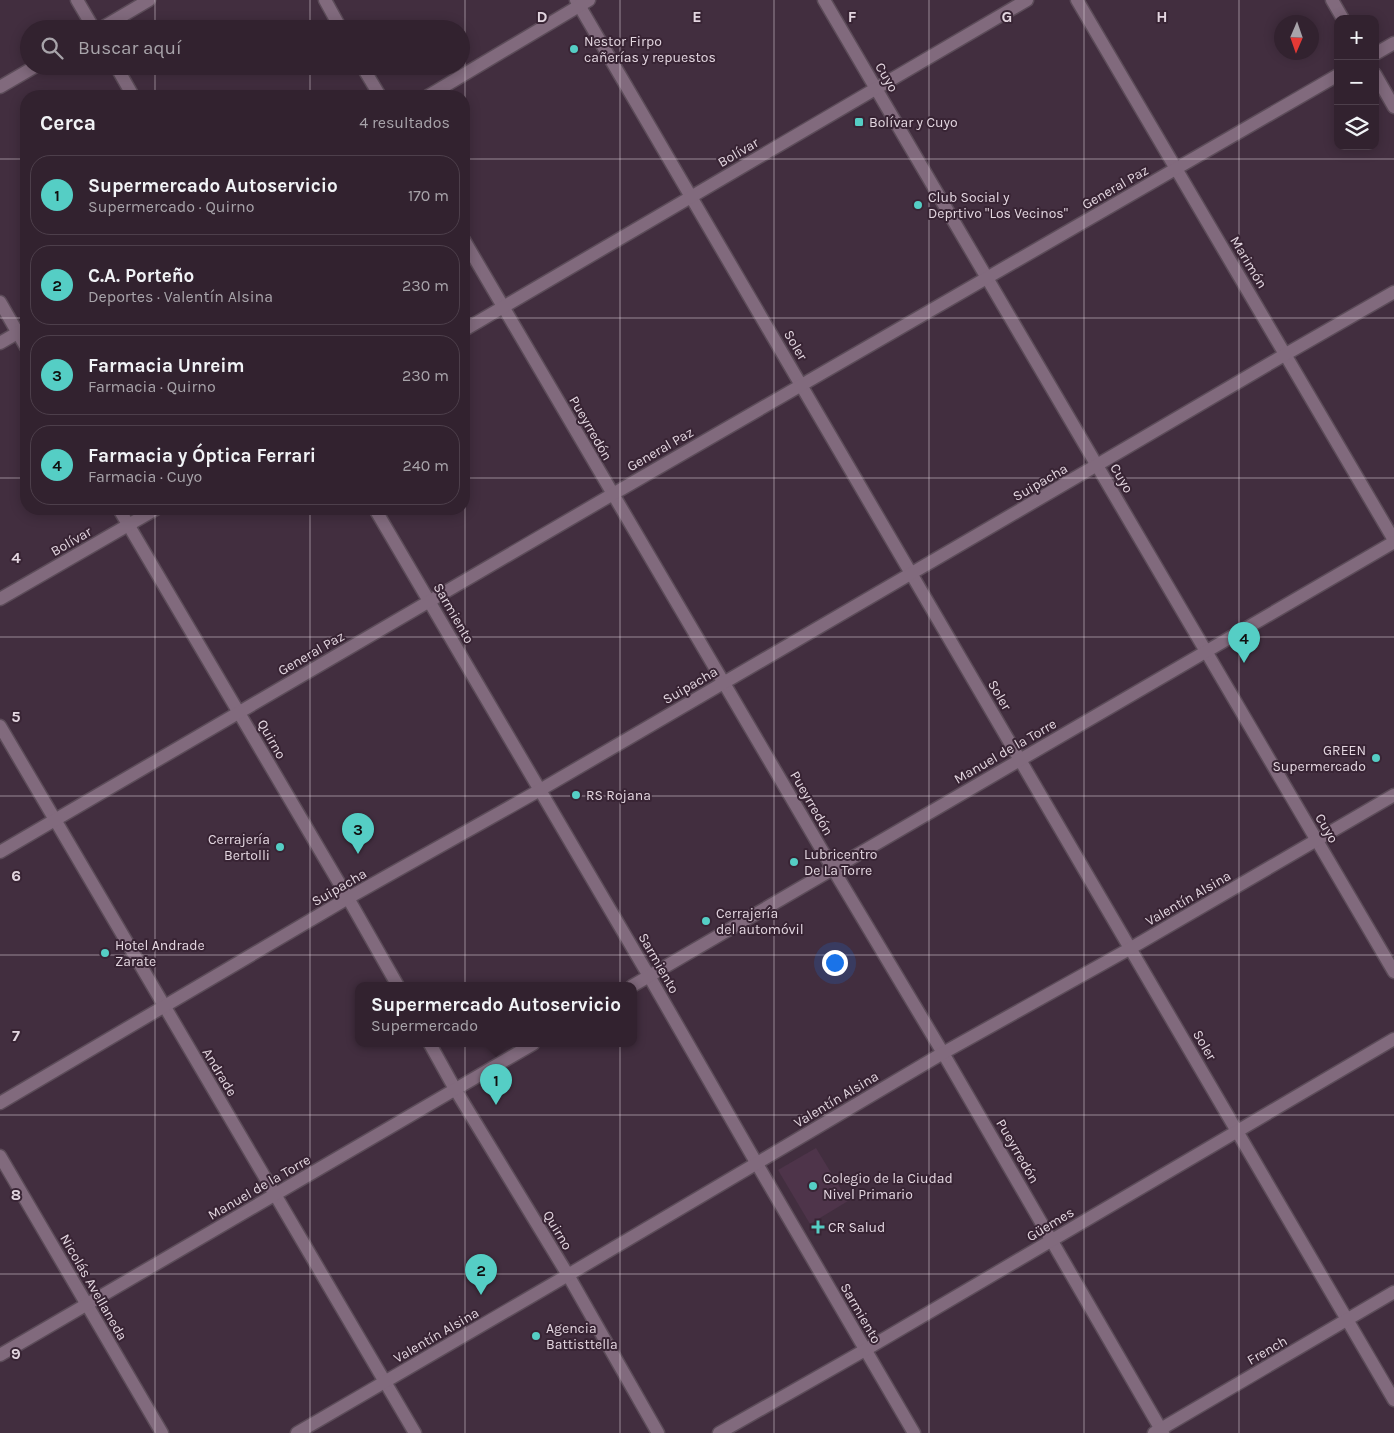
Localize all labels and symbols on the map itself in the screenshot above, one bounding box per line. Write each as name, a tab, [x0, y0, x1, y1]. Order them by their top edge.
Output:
text: D	[537, 7, 548, 26]
text: E	[692, 7, 702, 26]
text: F	[848, 7, 857, 26]
text: G	[1002, 7, 1012, 26]
text: H	[1156, 7, 1168, 26]
north arrow	[1274, 15, 1319, 60]
place label: Nestor Firpo cañerías y repuestos	[584, 33, 716, 66]
marker: Nestor Firpo cañerías y repuestos	[568, 43, 580, 55]
street label: Cuyo	[871, 59, 902, 95]
place label: Bolívar y Cuyo	[869, 114, 958, 131]
marker: Bolívar y Cuyo	[853, 116, 865, 128]
street label: Bolívar	[715, 134, 762, 171]
street label: General Paz	[1079, 162, 1152, 213]
place label: Club Social y Deprtivo "Los Vecinos"	[928, 189, 1068, 222]
marker: Club Social y Deprtivo "Los Vecinos"	[912, 199, 924, 211]
street label: Marimón	[1226, 233, 1271, 291]
street label: Soler	[780, 327, 811, 364]
street label: Pueyrredón	[565, 393, 616, 464]
street label: General Paz	[624, 424, 697, 475]
street label: Suipacha	[1010, 460, 1071, 505]
street label: Cuyo	[1106, 460, 1137, 496]
street label: Bolívar	[48, 523, 95, 560]
text: 4	[11, 548, 21, 567]
street label: Sarmiento	[429, 580, 478, 647]
pin: 4	[1228, 622, 1260, 663]
street label: General Paz	[275, 628, 348, 679]
street label: Suipacha	[660, 663, 721, 708]
street label: Soler	[984, 677, 1015, 714]
text: 5	[11, 707, 21, 726]
street label: Manuel de la Torre	[951, 715, 1060, 788]
street label: Quirno	[253, 716, 290, 762]
place label: GREEN Supermercado	[1272, 742, 1366, 775]
marker: GREEN Supermercado	[1370, 752, 1382, 764]
street label: Pueyrredón	[786, 768, 837, 839]
place label: RS Rojana	[586, 787, 651, 804]
marker: RS Rojana	[570, 789, 582, 801]
street label: Cuyo	[1311, 810, 1342, 846]
pin: 3	[342, 813, 374, 854]
place label: Cerrajería Bertolli	[208, 831, 270, 864]
marker: Cerrajería Bertolli	[274, 841, 286, 853]
place label: Lubricentro De La Torre	[804, 846, 877, 879]
marker: Lubricentro De La Torre	[788, 856, 800, 868]
street label: Suipacha	[309, 865, 370, 910]
text: 6	[11, 866, 21, 885]
street label: Valentín Alsina	[1143, 867, 1234, 930]
place label: Cerrajería del automóvil	[716, 905, 804, 938]
marker: Cerrajería del automóvil	[700, 915, 712, 927]
street label: Sarmiento	[634, 930, 683, 997]
place label: Hotel Andrade Zarate	[115, 937, 205, 970]
marker: Hotel Andrade Zarate	[99, 947, 111, 959]
your location	[822, 950, 848, 976]
text: 7	[12, 1026, 20, 1045]
street label: Soler	[1189, 1027, 1220, 1064]
street label: Andrade	[199, 1045, 241, 1099]
pin: 1	[480, 1064, 512, 1105]
street label: Valentín Alsina	[791, 1068, 882, 1131]
street label: Pueyrredón	[992, 1116, 1043, 1187]
street label: Manuel de la Torre	[205, 1151, 314, 1224]
place label: Colegio de la Ciudad Nivel Primario	[823, 1170, 953, 1203]
marker: Colegio de la Ciudad Nivel Primario	[807, 1180, 819, 1192]
text: 8	[11, 1185, 21, 1204]
street label: Güemes	[1023, 1204, 1077, 1245]
street label: Quirno	[539, 1207, 576, 1253]
place label: CR Salud	[828, 1219, 885, 1236]
marker: CR Salud	[812, 1221, 824, 1233]
street label: Nicolás Avellaneda	[56, 1231, 131, 1343]
pin: 2	[465, 1254, 497, 1295]
street label: Sarmiento	[836, 1280, 885, 1347]
street label: Valentín Alsina	[391, 1304, 482, 1367]
place label: Agencia Battisttella	[546, 1320, 618, 1353]
marker: Agencia Battisttella	[530, 1330, 542, 1342]
street label: French	[1244, 1332, 1290, 1369]
text: 9	[11, 1344, 21, 1363]

